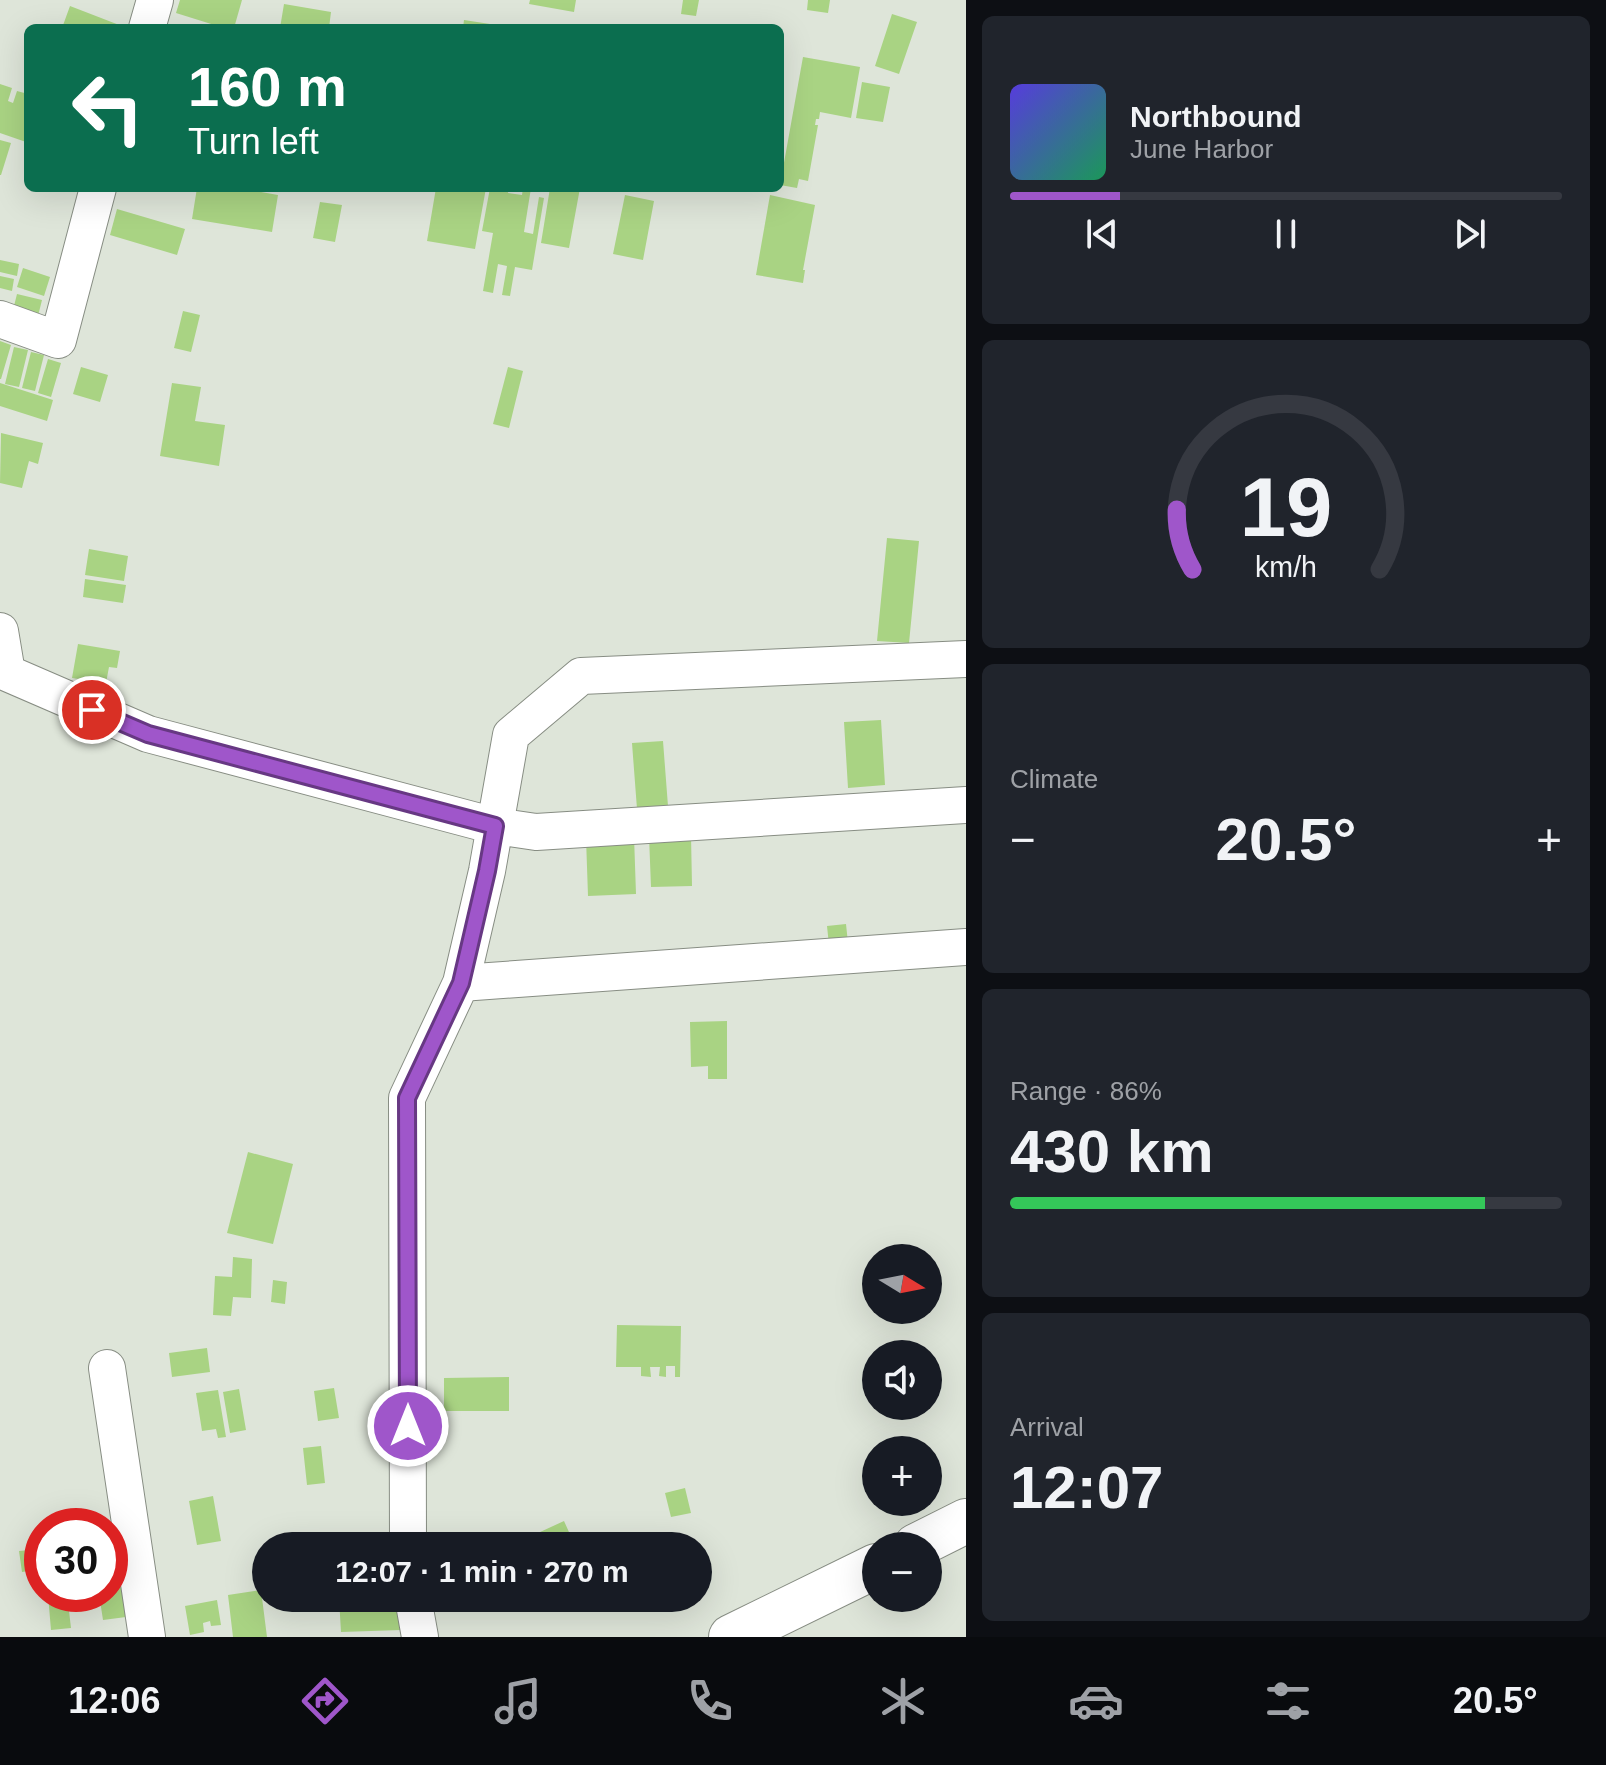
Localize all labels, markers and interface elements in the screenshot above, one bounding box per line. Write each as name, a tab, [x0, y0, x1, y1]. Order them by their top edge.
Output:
text: 160 m	[188, 55, 347, 118]
icon: left	[56, 56, 160, 160]
text: Northbound	[1130, 100, 1302, 133]
text: Turn left	[188, 121, 319, 162]
text: June Harbor	[1130, 134, 1273, 164]
icon: previous	[1080, 212, 1124, 256]
icon: pause	[1264, 212, 1308, 256]
icon: next	[1448, 212, 1492, 256]
text: 19	[1240, 461, 1332, 554]
text: km/h	[1255, 551, 1317, 583]
pin	[58, 676, 126, 744]
icon: arrive	[70, 688, 114, 732]
text: Climate	[1010, 764, 1098, 794]
text: 20.5°	[1216, 806, 1356, 873]
text: −	[1010, 815, 1036, 864]
text: +	[1536, 815, 1562, 864]
text: Range · 86%	[1010, 1076, 1162, 1106]
text: 430 km	[1010, 1118, 1214, 1185]
north arrow	[862, 1244, 942, 1324]
map controls	[862, 1244, 942, 1612]
button: sound	[862, 1340, 942, 1420]
position arrow	[366, 1384, 450, 1468]
text: Arrival	[1010, 1412, 1084, 1442]
button: +	[862, 1436, 942, 1516]
text: 12:07	[1010, 1454, 1163, 1521]
speed limit sign: 30	[24, 1508, 128, 1612]
button: −	[862, 1532, 942, 1612]
text: 12:07 · 1 min · 270 m	[335, 1555, 629, 1588]
icon: directions	[297, 1673, 353, 1729]
icon: music	[490, 1673, 546, 1729]
icon: phone	[682, 1673, 738, 1729]
icon: climate	[875, 1673, 931, 1729]
icon: car	[1068, 1673, 1124, 1729]
icon: filters	[1260, 1673, 1316, 1729]
text: 12:06	[68, 1680, 160, 1721]
text: 20.5°	[1453, 1680, 1538, 1721]

